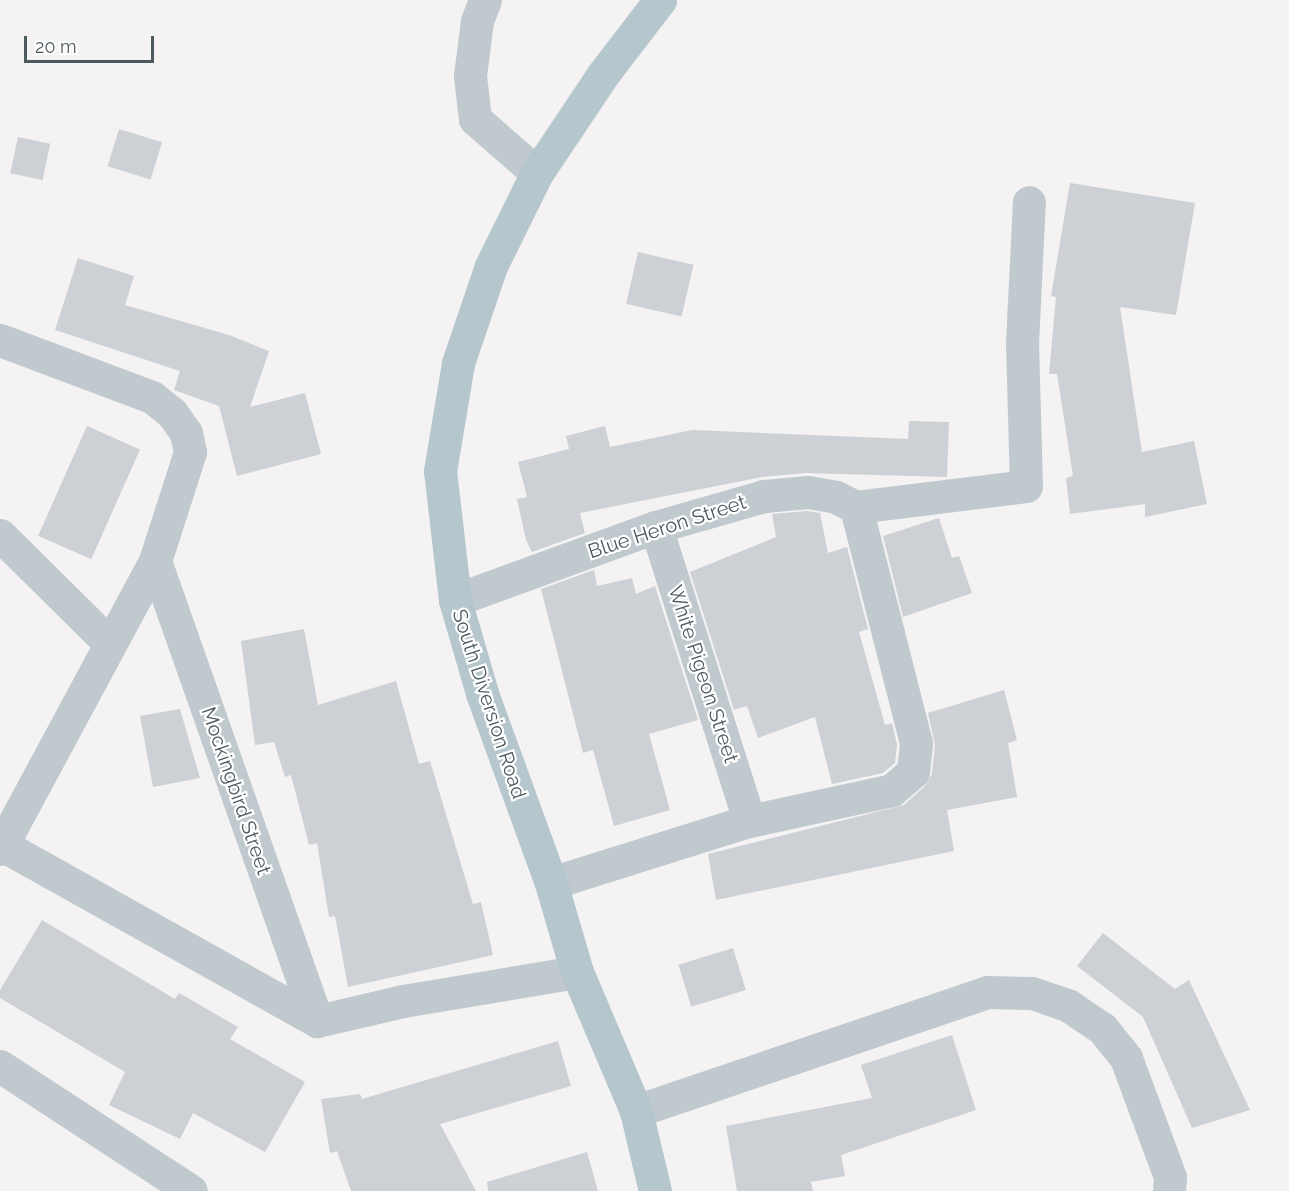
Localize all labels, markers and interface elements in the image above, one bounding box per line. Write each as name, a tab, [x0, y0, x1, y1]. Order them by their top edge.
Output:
scale bar	[27, 24, 158, 62]
text: 20 m	[35, 36, 77, 57]
street label: Blue Heron Street	[585, 490, 749, 564]
street label: White Pigeon Street	[663, 582, 743, 766]
street label: South Diversion Road	[447, 606, 531, 802]
street label: Mockingbird Street	[196, 704, 276, 878]

